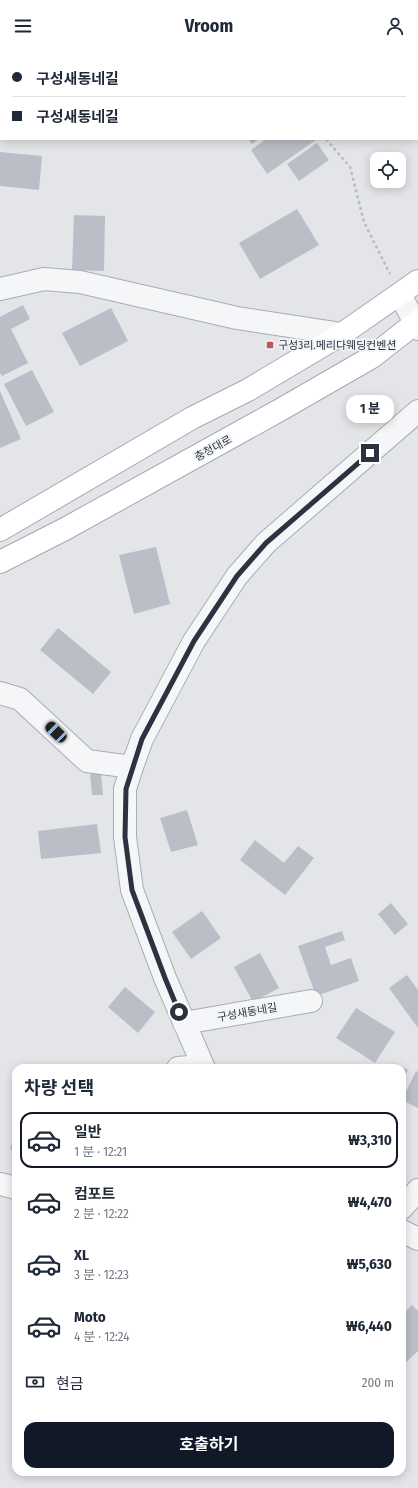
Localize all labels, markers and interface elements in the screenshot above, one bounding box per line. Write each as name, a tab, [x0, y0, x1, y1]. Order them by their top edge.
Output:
icon: menu	[12, 15, 34, 37]
text: Vroom	[185, 15, 233, 37]
icon: person	[384, 15, 406, 37]
text: 구성새동네길	[36, 70, 119, 88]
text: 구성새동네길	[36, 108, 119, 126]
map controls	[370, 152, 406, 188]
button: locate	[370, 152, 406, 188]
place label: 구성3리.메리다웨딩컨벤션	[278, 339, 397, 352]
marker: 구성3리.메리다웨딩컨벤션	[265, 340, 275, 350]
callout: 1 분	[346, 395, 394, 423]
text: 1 분	[360, 401, 380, 416]
street label: 충청대로	[192, 433, 234, 464]
route end	[361, 444, 379, 462]
car	[43, 719, 69, 745]
street label: 구성새동네길	[216, 1001, 278, 1024]
route start	[170, 1003, 188, 1021]
text: 차량 선택	[24, 1077, 94, 1099]
icon: car	[26, 1122, 62, 1158]
text: 일반	[74, 1123, 102, 1141]
text: ₩3,310	[348, 1131, 392, 1149]
text: 1 분 · 12:21	[74, 1144, 127, 1159]
icon: car	[26, 1184, 62, 1220]
text: 컴포트	[74, 1185, 115, 1203]
text: ₩4,470	[348, 1193, 392, 1211]
text: 2 분 · 12:22	[74, 1206, 129, 1221]
icon: car	[26, 1246, 62, 1282]
text: XL	[74, 1246, 89, 1264]
text: ₩5,630	[347, 1255, 392, 1273]
text: 3 분 · 12:23	[74, 1267, 129, 1282]
icon: car	[26, 1308, 62, 1344]
text: Moto	[74, 1308, 106, 1326]
text: ₩6,440	[346, 1317, 392, 1335]
text: 4 분 · 12:24	[74, 1329, 130, 1344]
icon: cash	[24, 1371, 46, 1393]
text: 현금	[56, 1375, 84, 1393]
text: 200 m	[362, 1375, 394, 1390]
button: 호출하기	[24, 1422, 394, 1468]

